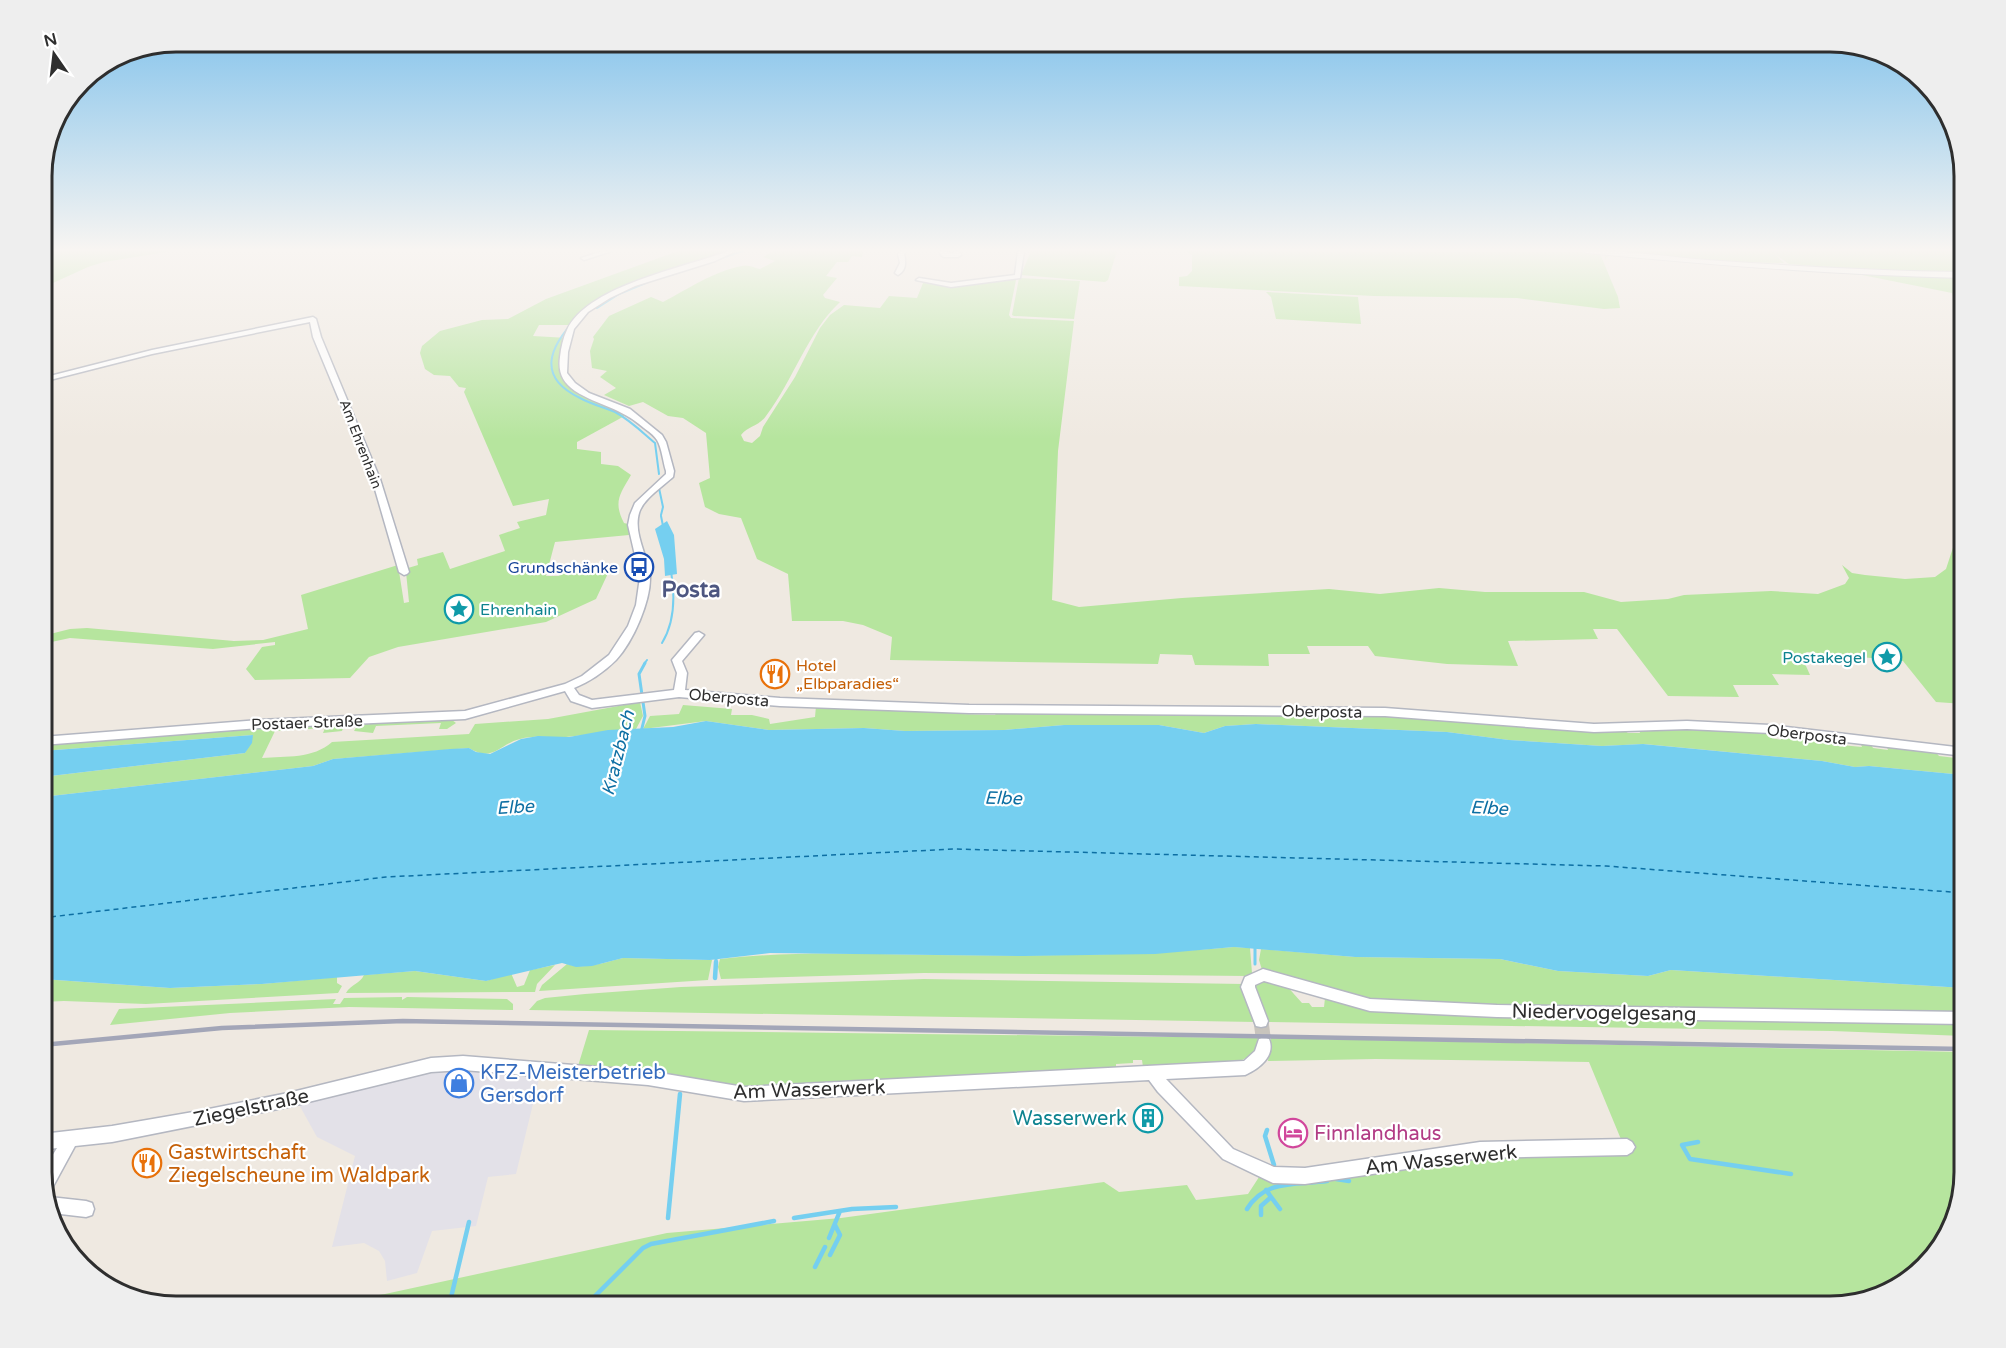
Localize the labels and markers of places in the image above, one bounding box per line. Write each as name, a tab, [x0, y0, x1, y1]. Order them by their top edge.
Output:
bus stop icon: Grundschänke	[623, 551, 655, 583]
place label: Grundschänke	[508, 558, 618, 578]
place icon: Ehrenhain	[443, 593, 475, 625]
place label: Ehrenhain	[480, 600, 557, 620]
place icon: Postakegel	[1871, 641, 1903, 673]
place label: Postakegel	[1782, 648, 1866, 668]
place label: Hotel „Elbparadies“	[796, 656, 899, 694]
restaurant icon: Hotel „Elbparadies“	[759, 658, 791, 690]
place label: KFZ-Meisterbetrieb Gersdorf	[480, 1061, 666, 1108]
shop icon: KFZ-Meisterbetrieb Gersdorf	[443, 1067, 475, 1099]
building icon: Wasserwerk	[1132, 1102, 1164, 1134]
place label: Wasserwerk	[1013, 1107, 1127, 1131]
hotel icon: Finnlandhaus	[1277, 1117, 1309, 1149]
place label: Finnlandhaus	[1314, 1122, 1441, 1146]
place label: Gastwirtschaft Ziegelscheune im Waldpark	[168, 1141, 430, 1188]
restaurant icon: Gastwirtschaft Ziegelscheune im Waldpark	[131, 1147, 163, 1179]

